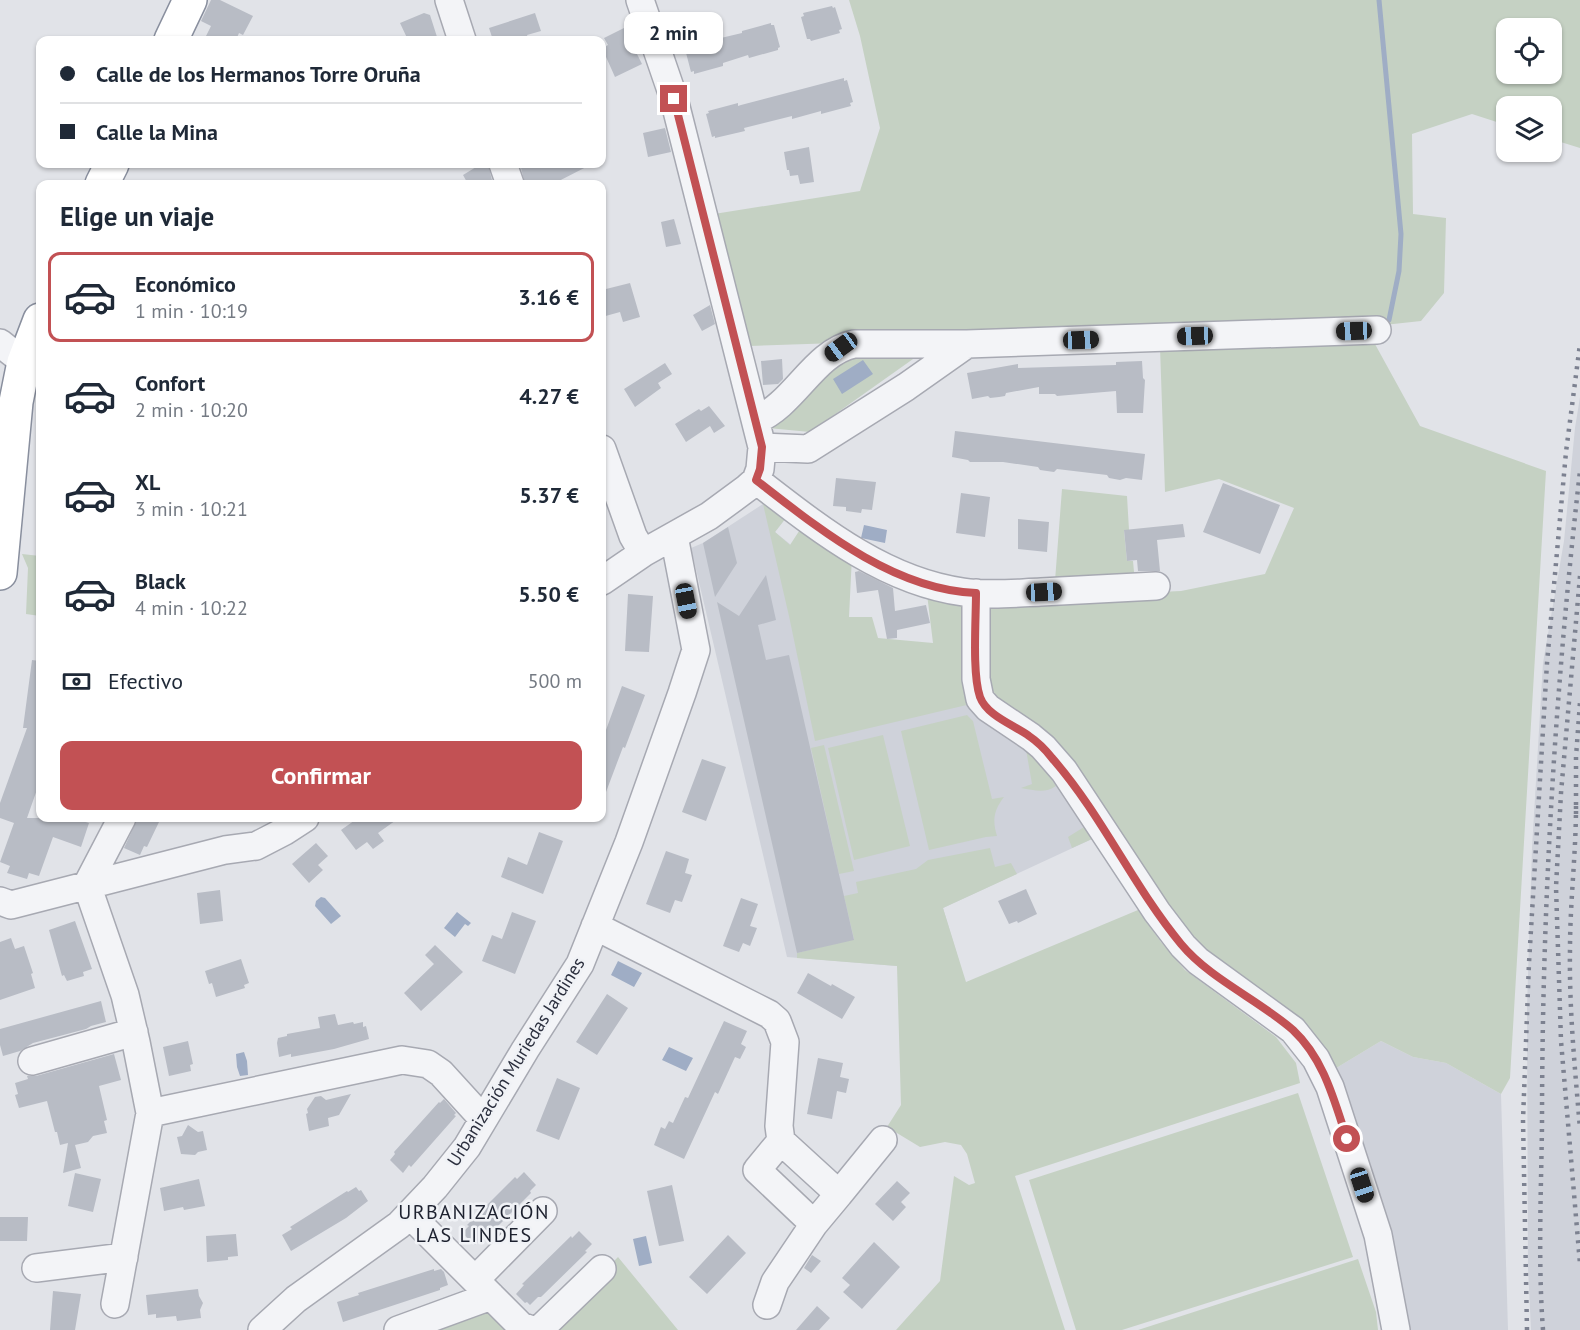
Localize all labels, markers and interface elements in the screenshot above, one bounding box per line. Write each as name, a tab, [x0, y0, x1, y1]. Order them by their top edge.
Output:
callout: 2 min	[624, 12, 724, 54]
map controls	[1496, 18, 1562, 162]
button: locate	[1496, 18, 1562, 84]
text: 2 min	[649, 20, 698, 46]
text: Calle de los Hermanos Torre Oruña	[96, 60, 421, 88]
route end	[660, 85, 687, 112]
button: layers	[1496, 96, 1562, 162]
text: Calle la Mina	[96, 118, 218, 146]
text: Elige un viaje	[60, 199, 214, 233]
icon: car	[63, 270, 117, 324]
text: Económico	[135, 270, 236, 298]
text: 3.16 €	[518, 283, 579, 311]
text: 1 min · 10:19	[135, 298, 248, 324]
car	[1336, 321, 1372, 341]
car	[1177, 326, 1213, 346]
car	[821, 329, 861, 365]
car	[1063, 330, 1099, 350]
icon: car	[63, 369, 117, 423]
text: Confort	[135, 369, 205, 397]
text: 4.27 €	[519, 382, 579, 410]
text: 2 min · 10:20	[135, 397, 248, 423]
icon: car	[63, 468, 117, 522]
text: XL	[135, 468, 160, 496]
text: 5.37 €	[519, 481, 579, 509]
text: 3 min · 10:21	[135, 496, 248, 522]
icon: car	[63, 567, 117, 621]
text: Black	[135, 567, 186, 595]
text: 5.50 €	[518, 580, 579, 608]
car	[674, 582, 698, 620]
car	[1026, 582, 1062, 602]
text: 4 min · 10:22	[135, 595, 248, 621]
icon: cash	[60, 665, 93, 698]
text: Efectivo	[108, 667, 183, 695]
text: 500 m	[528, 668, 582, 694]
button: Confirmar	[60, 741, 582, 810]
street label: Urbanización Muriedas Jardines	[442, 953, 589, 1170]
route start	[1333, 1125, 1360, 1152]
car	[1348, 1165, 1376, 1205]
district label: URBANIZACIÓN LAS LINDES	[398, 1199, 550, 1248]

